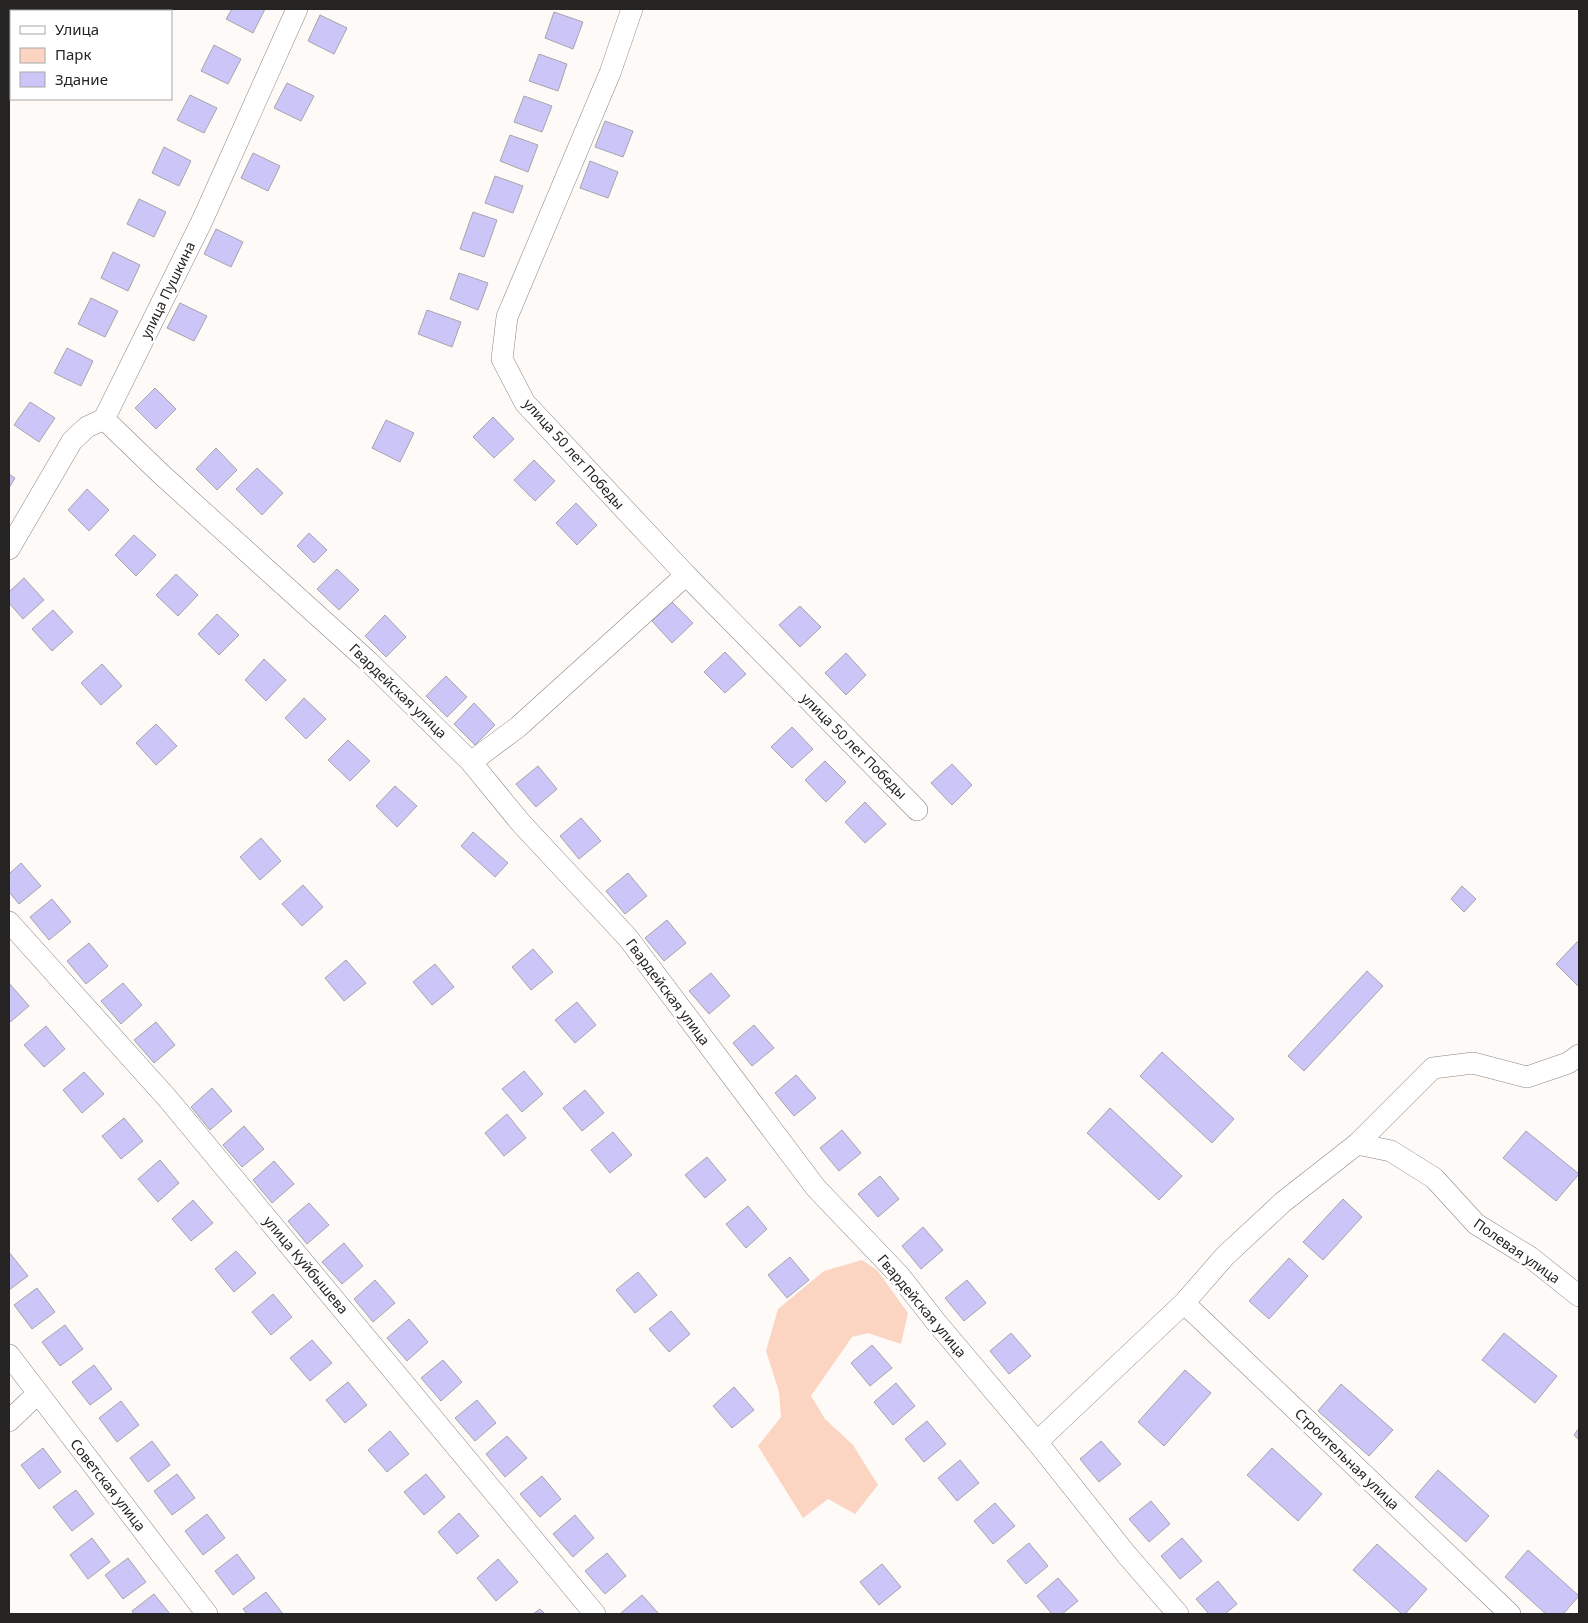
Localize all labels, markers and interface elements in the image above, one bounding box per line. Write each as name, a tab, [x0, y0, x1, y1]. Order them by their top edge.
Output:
legend	[10, 10, 172, 100]
text: Улица	[55, 19, 99, 39]
text: Парк	[55, 44, 91, 64]
text: Здание	[55, 69, 108, 89]
street label: улица Пушкина	[136, 238, 199, 341]
street label: улица 50 лет Победы	[520, 394, 629, 513]
street label: Гвардейская улица	[345, 639, 451, 742]
street label: улица 50 лет Победы	[797, 689, 911, 803]
street label: Гвардейская улица	[622, 935, 715, 1049]
street label: улица Куйбышева	[260, 1212, 353, 1318]
street label: Полевая улица	[1470, 1214, 1564, 1288]
street label: Гвардейская улица	[874, 1250, 971, 1361]
street label: Строительная улица	[1291, 1404, 1404, 1514]
street label: Советская улица	[66, 1435, 150, 1535]

